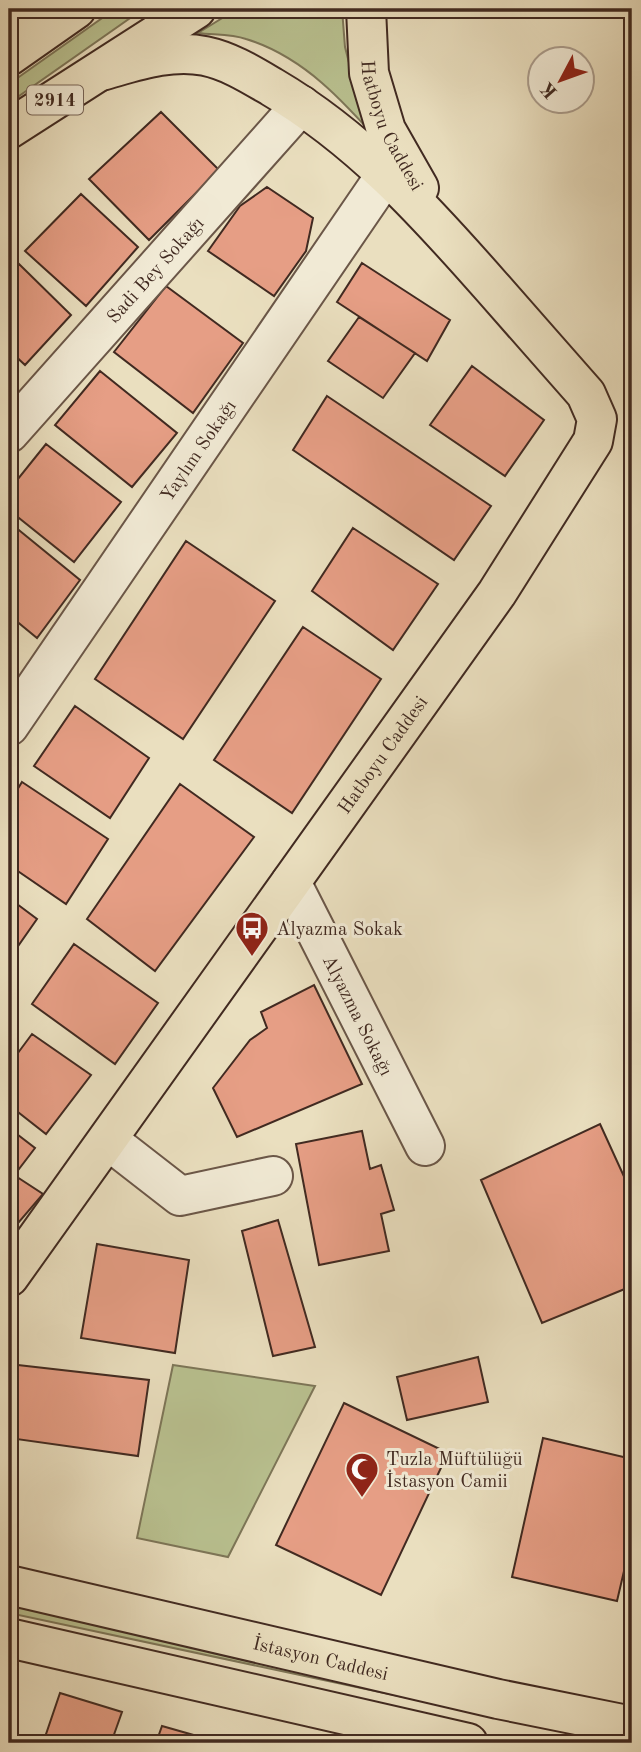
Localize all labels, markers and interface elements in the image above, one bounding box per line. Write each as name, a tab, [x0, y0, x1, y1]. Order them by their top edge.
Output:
north arrow	[526, 46, 596, 116]
street label: Hatboyu Caddesi	[356, 60, 425, 195]
text: K	[538, 77, 562, 101]
road number: 2914	[27, 86, 83, 114]
street label: Sadi Bey Sokağı	[105, 214, 208, 328]
street label: Yaylım Sokağı	[158, 397, 241, 506]
street label: Hatboyu Caddesi	[336, 693, 432, 818]
bus stop icon: Alyazma Sokak	[233, 909, 271, 958]
place label: Alyazma Sokak	[276, 921, 403, 940]
street label: Alyazma Sokağı	[318, 953, 395, 1079]
mosque icon: Tuzla Müftülüğü İstasyon Camii	[343, 1450, 381, 1499]
place label: Tuzla Müftülüğü İstasyon Camii	[386, 1451, 523, 1492]
street label: İstasyon Caddesi	[251, 1632, 390, 1685]

